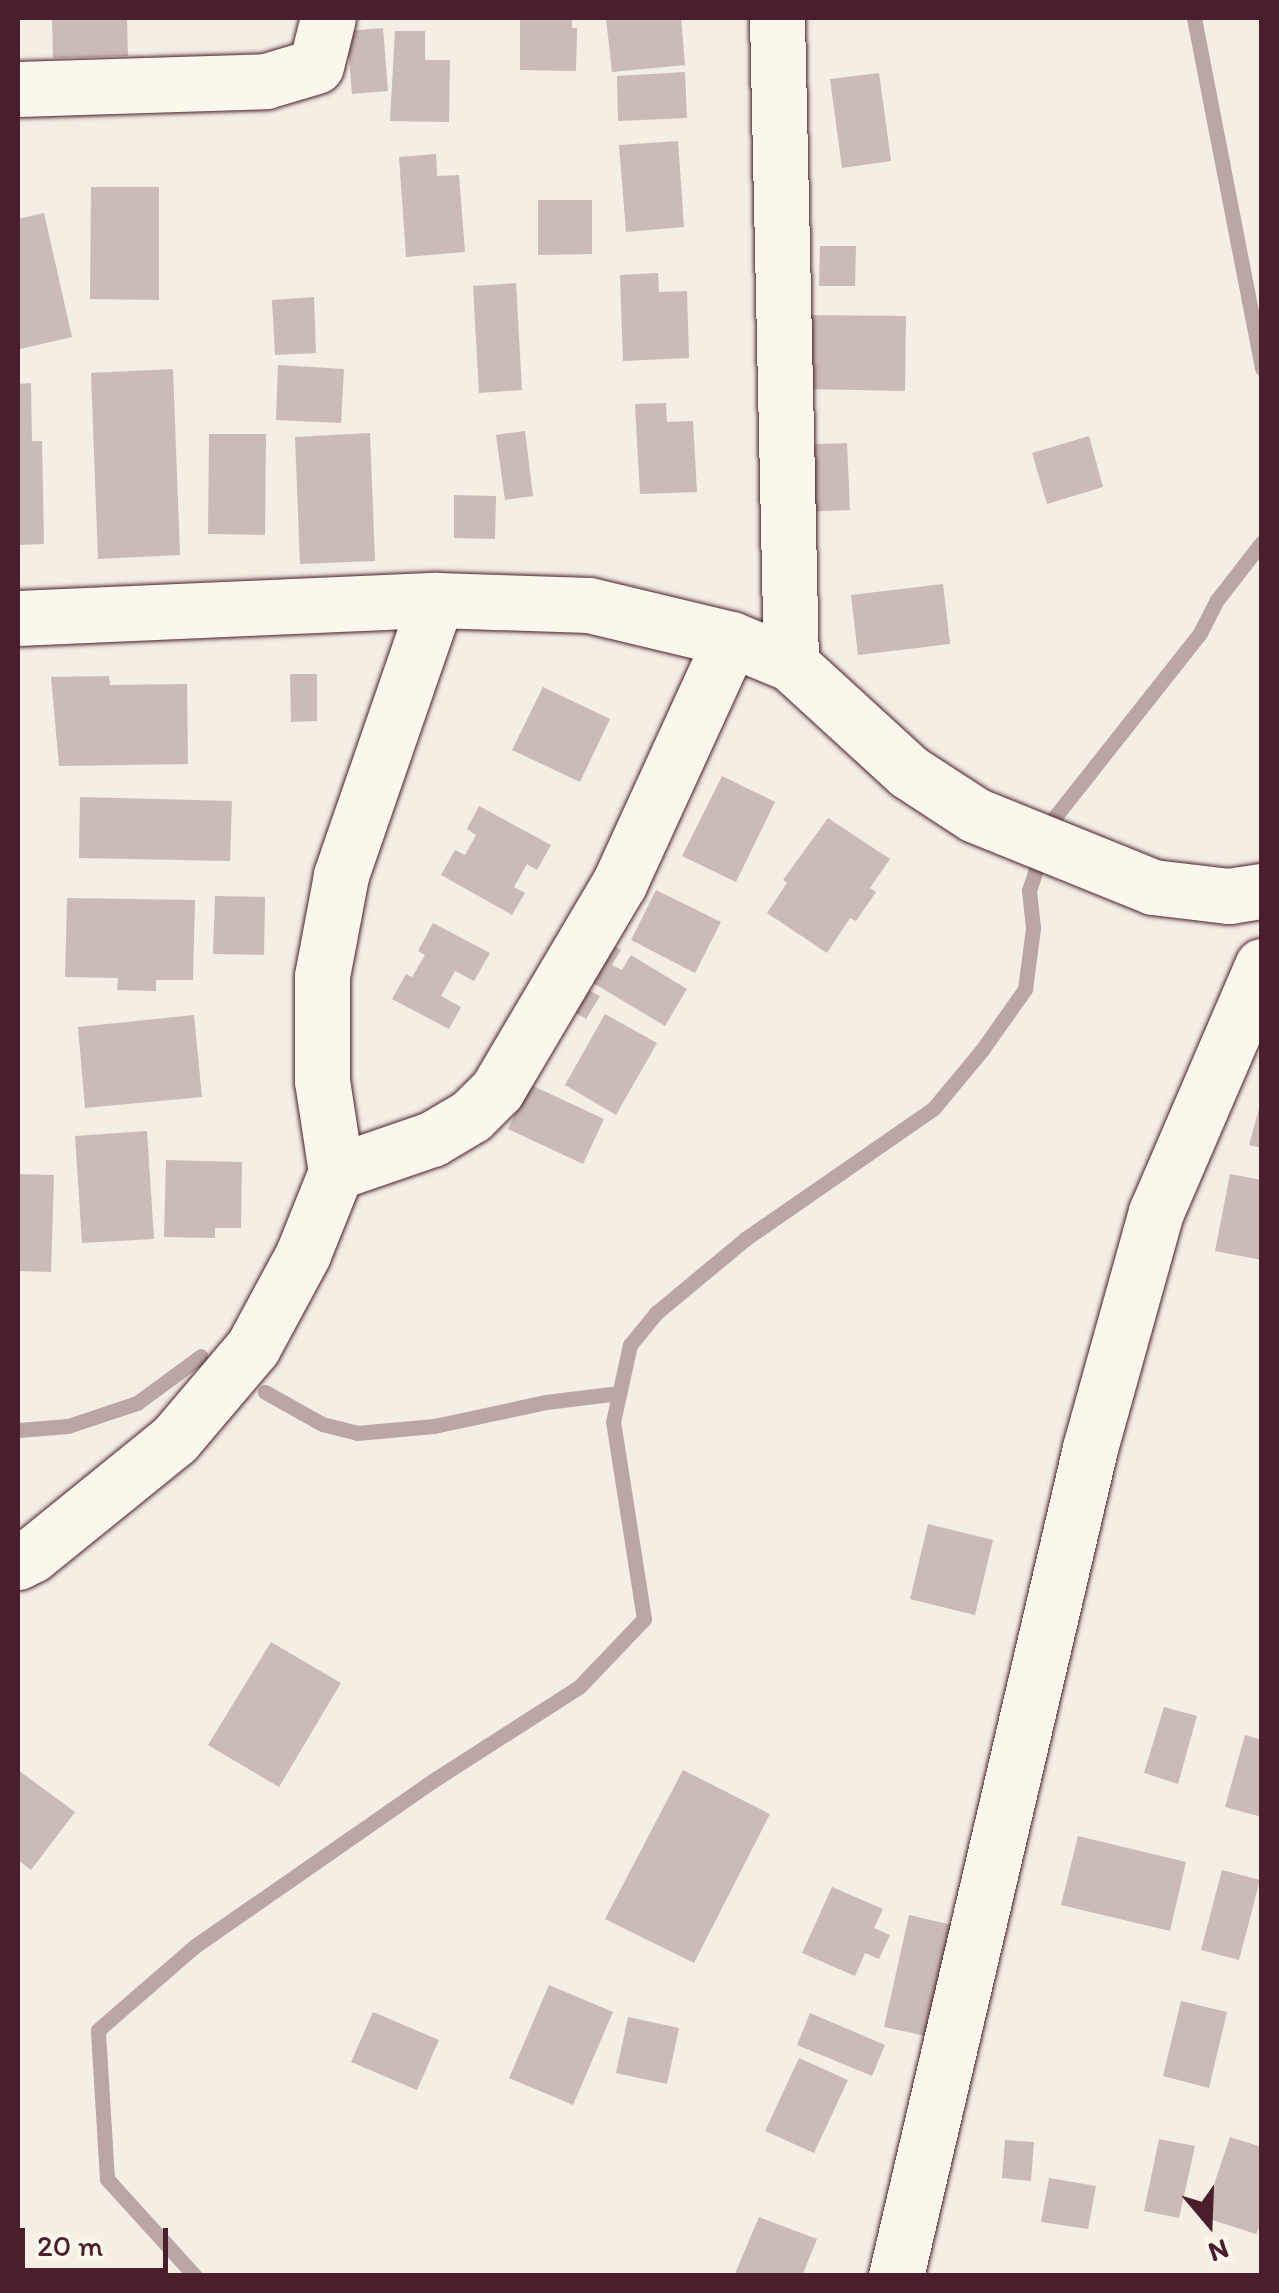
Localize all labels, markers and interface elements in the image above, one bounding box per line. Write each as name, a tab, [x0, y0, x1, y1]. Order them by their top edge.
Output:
north arrow	[1159, 2173, 1259, 2273]
scale bar	[25, 2208, 172, 2270]
text: 20 m	[37, 2227, 103, 2264]
text: N	[1204, 2232, 1233, 2271]

